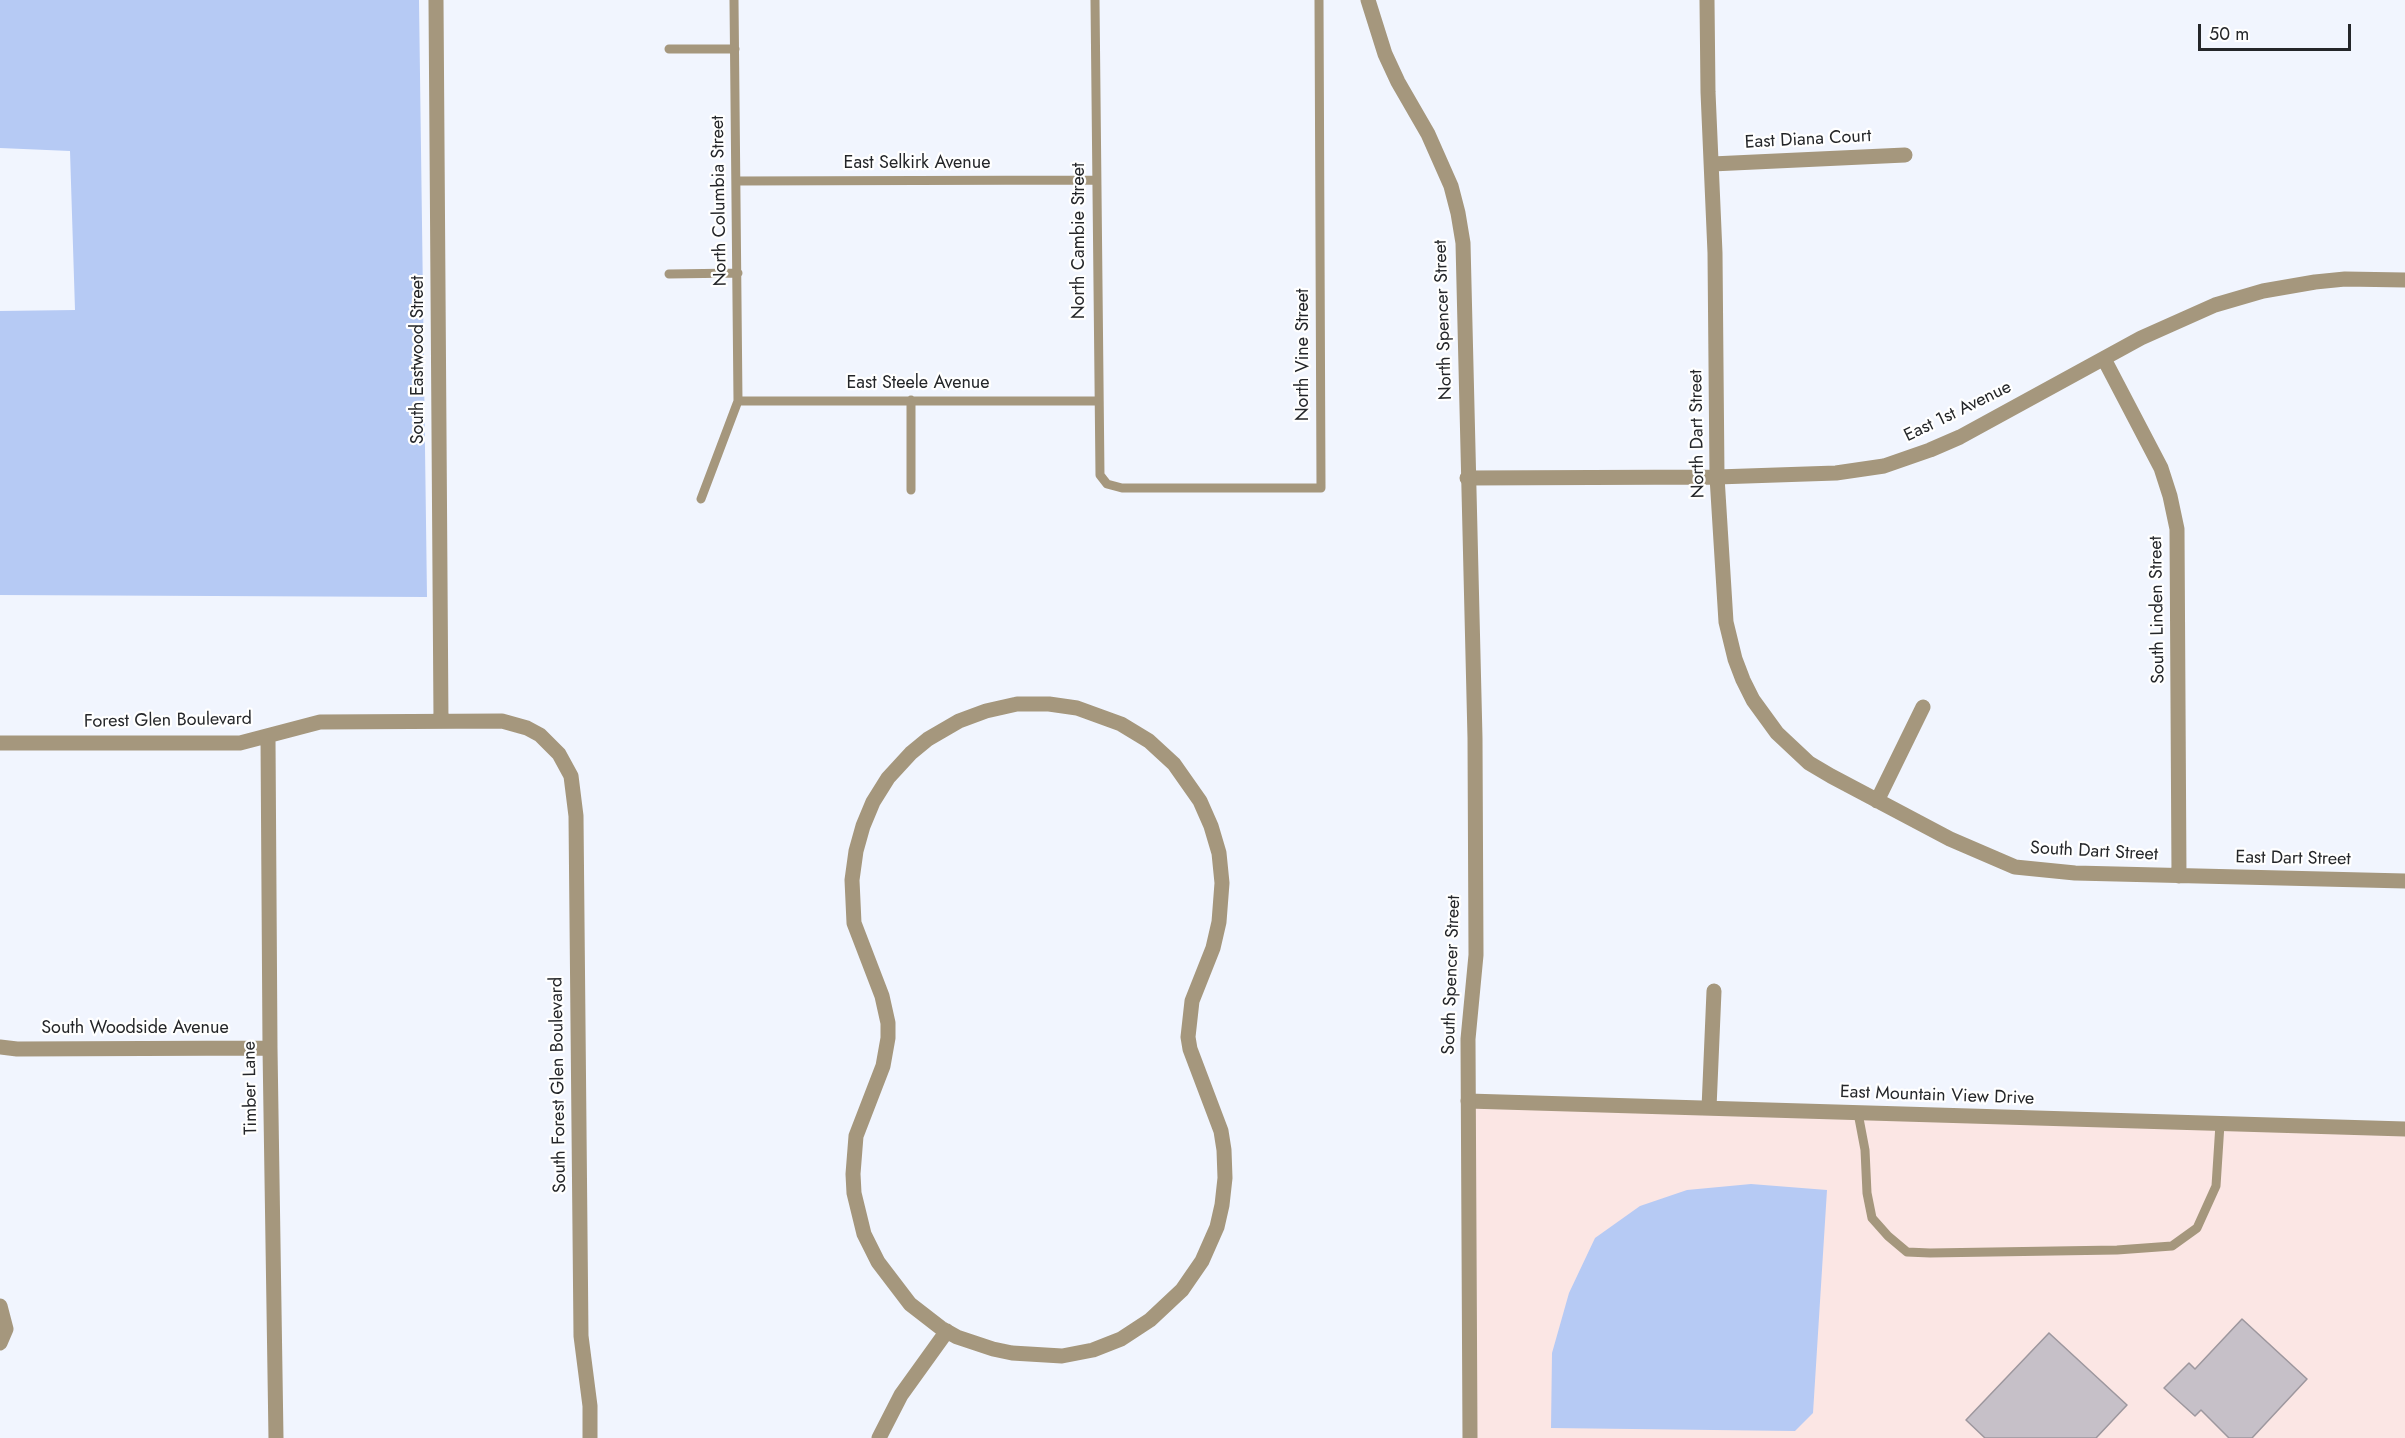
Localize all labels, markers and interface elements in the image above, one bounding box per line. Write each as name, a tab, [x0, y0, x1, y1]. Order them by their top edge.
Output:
scale bar	[2201, 12, 2354, 50]
text: 50 m	[2209, 21, 2249, 47]
street label: North Columbia Street	[708, 115, 732, 287]
street label: East Diana Court	[1744, 126, 1872, 154]
street label: East Selkirk Avenue	[844, 153, 990, 175]
street label: North Cambie Street	[1069, 163, 1091, 319]
street label: North Spencer Street	[1430, 239, 1458, 401]
street label: South Eastwood Street	[408, 276, 430, 444]
street label: North Vine Street	[1293, 289, 1315, 421]
street label: North Dart Street	[1686, 369, 1710, 499]
street label: East Steele Avenue	[846, 373, 990, 395]
street label: East 1st Avenue	[1901, 377, 2015, 447]
street label: South Linden Street	[2146, 536, 2170, 684]
street label: Forest Glen Boulevard	[84, 709, 252, 733]
street label: South Dart Street	[2029, 838, 2159, 866]
street label: East Dart Street	[2235, 847, 2351, 871]
street label: South Spencer Street	[1438, 895, 1466, 1055]
street label: South Forest Glen Boulevard	[546, 977, 572, 1193]
street label: South Woodside Avenue	[41, 1018, 229, 1040]
street label: Timber Lane	[239, 1041, 263, 1135]
street label: East Mountain View Drive	[1839, 1082, 2035, 1110]

